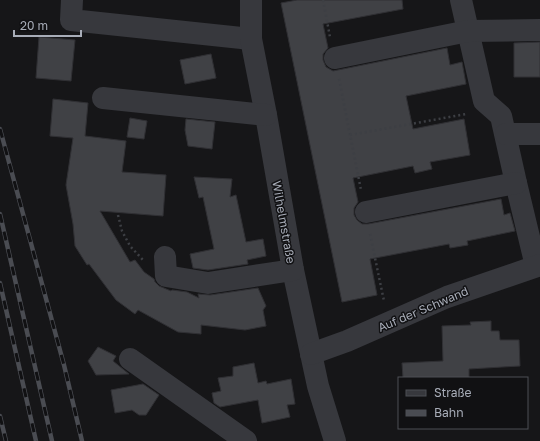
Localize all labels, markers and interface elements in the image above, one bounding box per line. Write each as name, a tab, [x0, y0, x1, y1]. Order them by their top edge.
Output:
scale bar	[14, 12, 81, 38]
text: 20 m	[20, 18, 48, 33]
street label: Wilhelmstraße	[269, 179, 299, 265]
street label: Auf der Schwand	[375, 283, 471, 335]
legend	[398, 377, 528, 429]
text: Straße	[434, 385, 472, 400]
text: Bahn	[434, 405, 464, 420]

